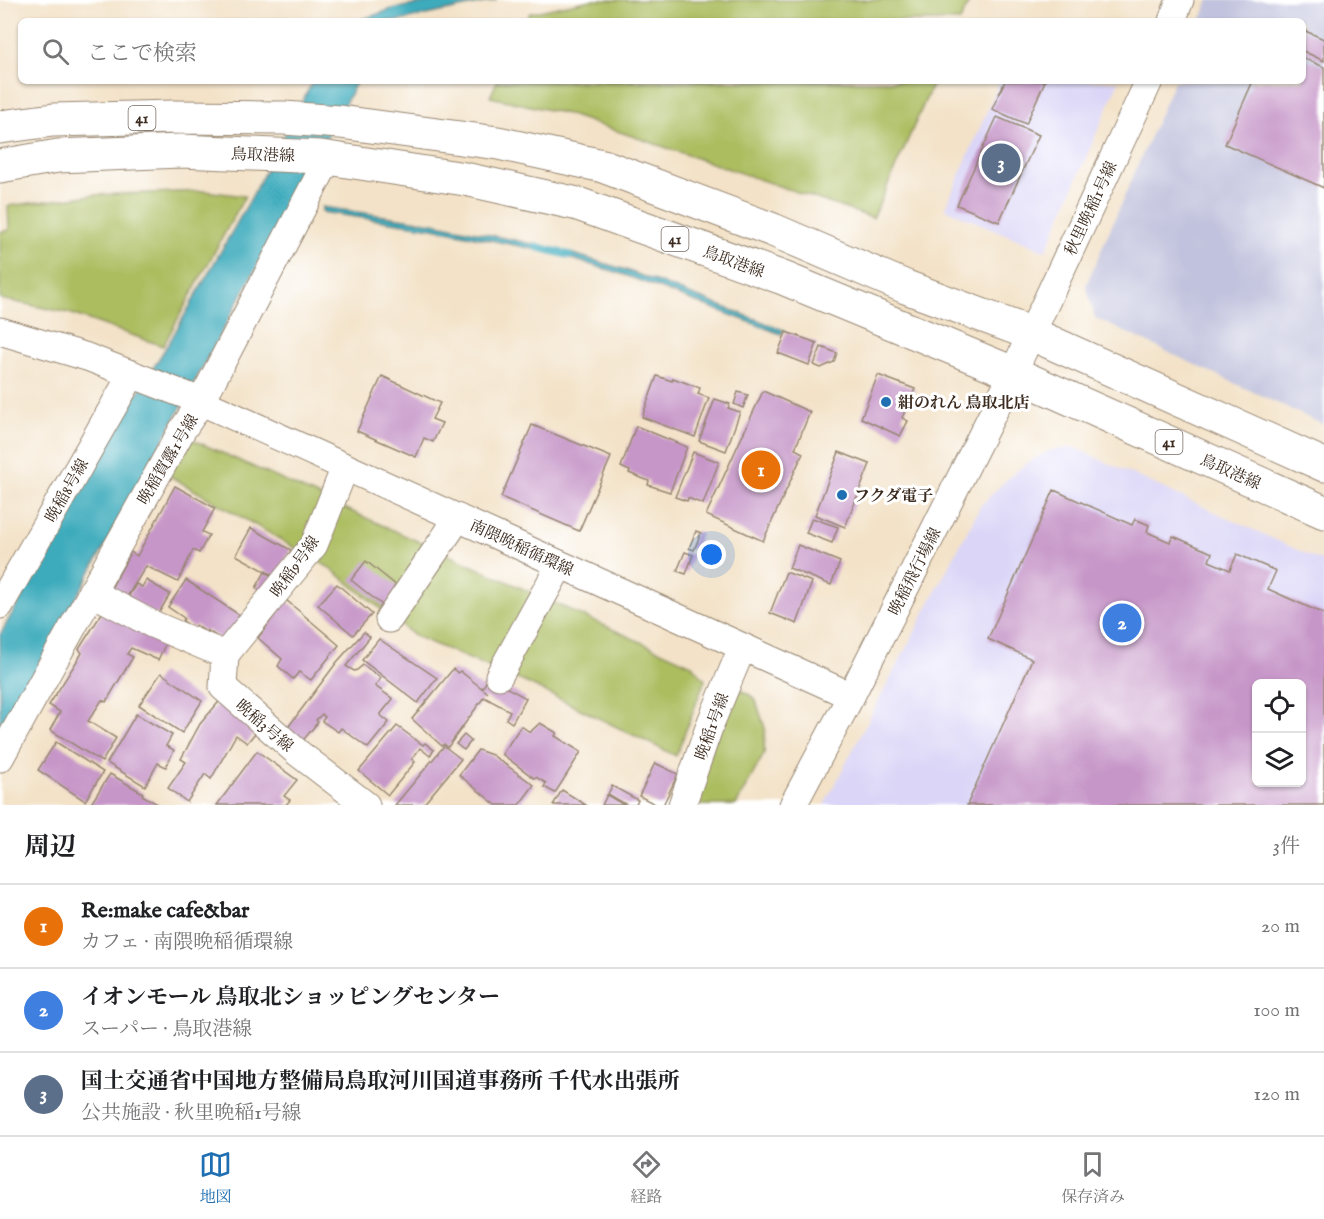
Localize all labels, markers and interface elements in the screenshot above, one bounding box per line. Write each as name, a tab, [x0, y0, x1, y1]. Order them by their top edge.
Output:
search box	[18, 18, 1306, 84]
icon: search	[39, 35, 72, 68]
text: ここで検索	[87, 40, 197, 68]
road number: 41	[128, 106, 156, 130]
pin: 3	[982, 140, 1020, 186]
street label: 鳥取港線	[231, 145, 295, 167]
street label: 秋里晩稲1号線	[1061, 158, 1122, 259]
road number: 41	[662, 227, 688, 251]
street label: 鳥取港線	[700, 243, 767, 283]
place label: 紺のれん 鳥取北店	[898, 394, 1030, 414]
marker: 紺のれん 鳥取北店	[879, 395, 893, 409]
street label: 晩稲賀露1号線	[134, 411, 204, 509]
road number: 41	[1156, 430, 1182, 454]
pin: 1	[742, 448, 780, 492]
street label: 鳥取港線	[1197, 451, 1263, 495]
street label: 晩稲8号線	[42, 456, 94, 526]
place label: フクダ電子	[854, 487, 933, 507]
marker: フクダ電子	[835, 488, 849, 502]
street label: 南隈晩稲循環線	[466, 516, 576, 582]
street label: 晩稲飛行場線	[885, 525, 946, 619]
street label: 晩稲9号線	[267, 533, 325, 602]
your location	[697, 540, 726, 569]
pin: 2	[1102, 600, 1142, 646]
map controls	[1252, 679, 1306, 787]
button: locate	[1252, 679, 1306, 733]
street label: 晩稲1号線	[692, 690, 734, 763]
street label: 晩稲3号線	[231, 696, 297, 757]
button: layers	[1252, 733, 1306, 787]
text: 周辺	[24, 831, 76, 864]
text: 3件	[1273, 834, 1300, 859]
text: Re:make cafe&bar	[81, 897, 249, 925]
text: 1	[40, 914, 47, 939]
text: 20 m	[1261, 914, 1300, 939]
text: カフェ · 南隈晩稲循環線	[81, 930, 293, 955]
text: イオンモール 鳥取北ショッピングセンター	[81, 984, 500, 1012]
text: 2	[39, 998, 48, 1023]
text: 100 m	[1253, 998, 1300, 1023]
text: スーパー · 鳥取港線	[81, 1017, 252, 1042]
text: 国土交通省中国地方整備局鳥取河川国道事務所 千代水出張所	[81, 1068, 680, 1096]
text: 3	[40, 1082, 47, 1107]
text: 120 m	[1254, 1082, 1300, 1107]
text: 公共施設 · 秋里晩稲1号線	[81, 1101, 302, 1126]
tab: 地図	[199, 1148, 232, 1208]
tab: 経路	[630, 1148, 663, 1208]
tab: 保存済み	[1061, 1148, 1125, 1208]

